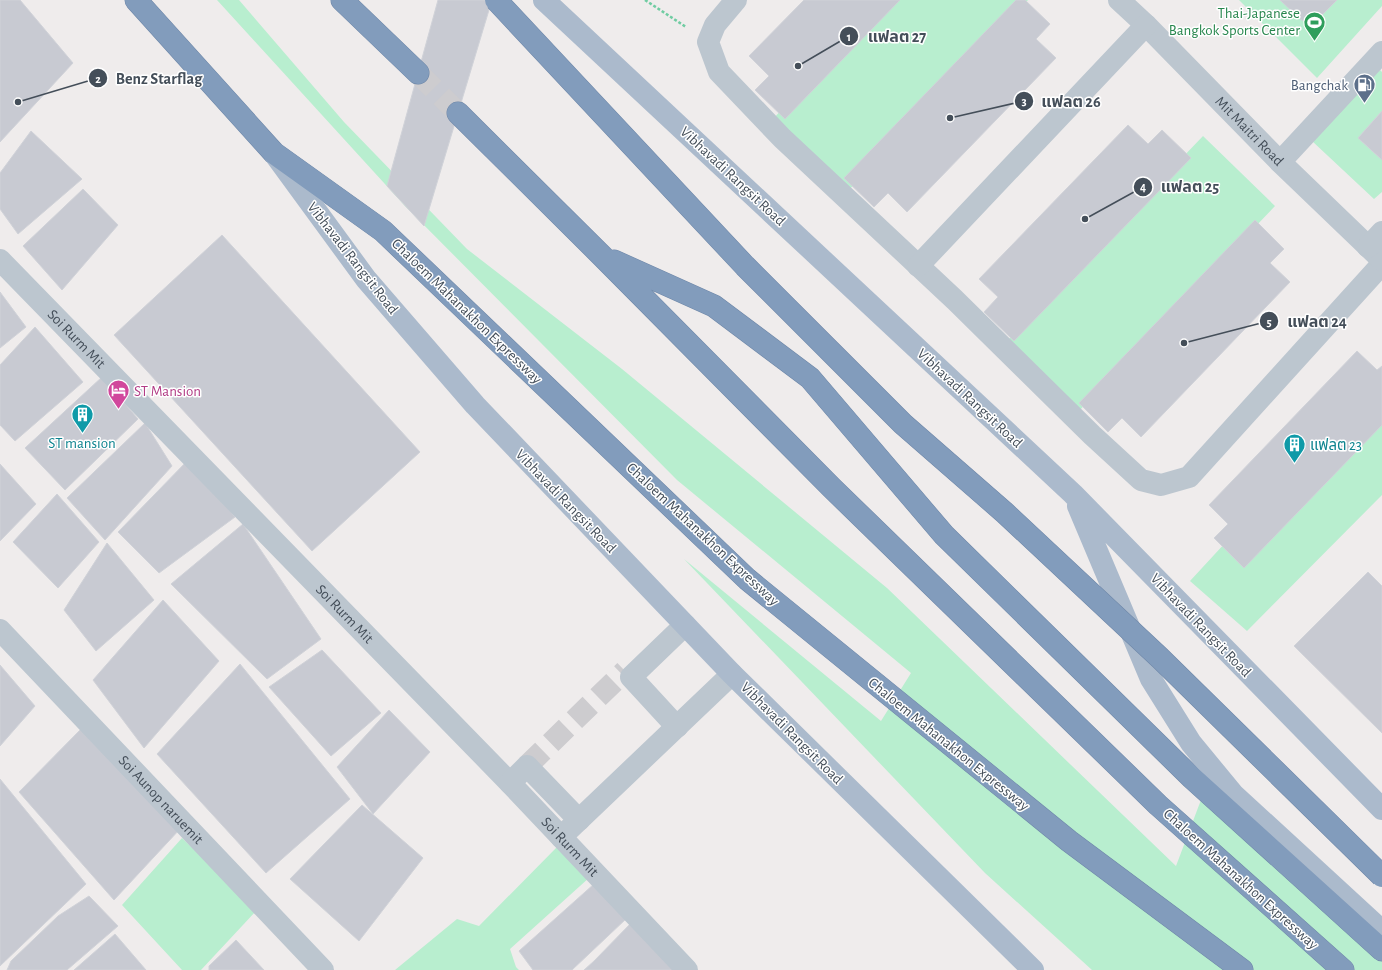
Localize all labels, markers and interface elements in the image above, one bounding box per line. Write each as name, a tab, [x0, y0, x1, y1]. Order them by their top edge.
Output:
place label: Thai-Japanese Bangkok Sports Center	[1169, 6, 1300, 38]
sports icon: Thai-Japanese Bangkok Sports Center	[1302, 9, 1328, 42]
callout: แฟลต 27	[839, 22, 934, 50]
text: แฟลต 27	[868, 29, 926, 45]
text: 1	[847, 31, 851, 43]
callout: Benz Starflag	[88, 64, 211, 92]
text: Benz Starflag	[116, 71, 203, 87]
fuel station icon: Bangchak	[1351, 72, 1377, 105]
text: 2	[95, 73, 101, 85]
place label: Bangchak	[1291, 78, 1348, 93]
callout: แฟลต 26	[1014, 87, 1109, 115]
text: แฟลต 26	[1041, 94, 1101, 110]
street label: Mit Maitri Road	[1212, 94, 1286, 169]
text: 3	[1021, 95, 1027, 107]
street label: Vibhavadi Rangsit Road	[677, 124, 788, 229]
callout: แฟลต 25	[1133, 173, 1228, 201]
text: แฟลต 25	[1161, 179, 1219, 195]
text: 4	[1140, 181, 1146, 193]
street label: Vibhavadi Rangsit Road	[304, 200, 401, 317]
street label: Chaloem Mahanakhon Expressway	[389, 236, 545, 387]
street label: Soi Rurm Mit	[45, 307, 108, 372]
callout: แฟลต 24	[1259, 307, 1355, 335]
text: แฟลต 24	[1287, 314, 1347, 330]
text: 5	[1266, 316, 1272, 328]
street label: Vibhavadi Rangsit Road	[914, 346, 1025, 451]
hotel icon: ST Mansion	[105, 378, 131, 411]
place label: ST Mansion	[134, 384, 201, 399]
building icon: ST mansion	[69, 401, 95, 434]
building icon: แฟลต 23	[1282, 432, 1308, 465]
place label: ST mansion	[48, 436, 116, 451]
place label: แฟลต 23	[1310, 438, 1362, 453]
street label: Vibhavadi Rangsit Road	[513, 447, 619, 556]
street label: Chaloem Mahanakhon Expressway	[624, 460, 782, 609]
street label: Vibhavadi Rangsit Road	[1148, 571, 1254, 680]
street label: Soi Rurm Mit	[313, 582, 376, 646]
street label: Chaloem Mahanakhon Expressway	[865, 675, 1032, 814]
street label: Vibhavadi Rangsit Road	[738, 679, 846, 787]
street label: Soi Aunop naruemit	[115, 753, 206, 847]
street label: Chaloem Mahanakhon Expressway	[1161, 806, 1321, 953]
street label: Soi Rurm Mit	[538, 814, 601, 880]

